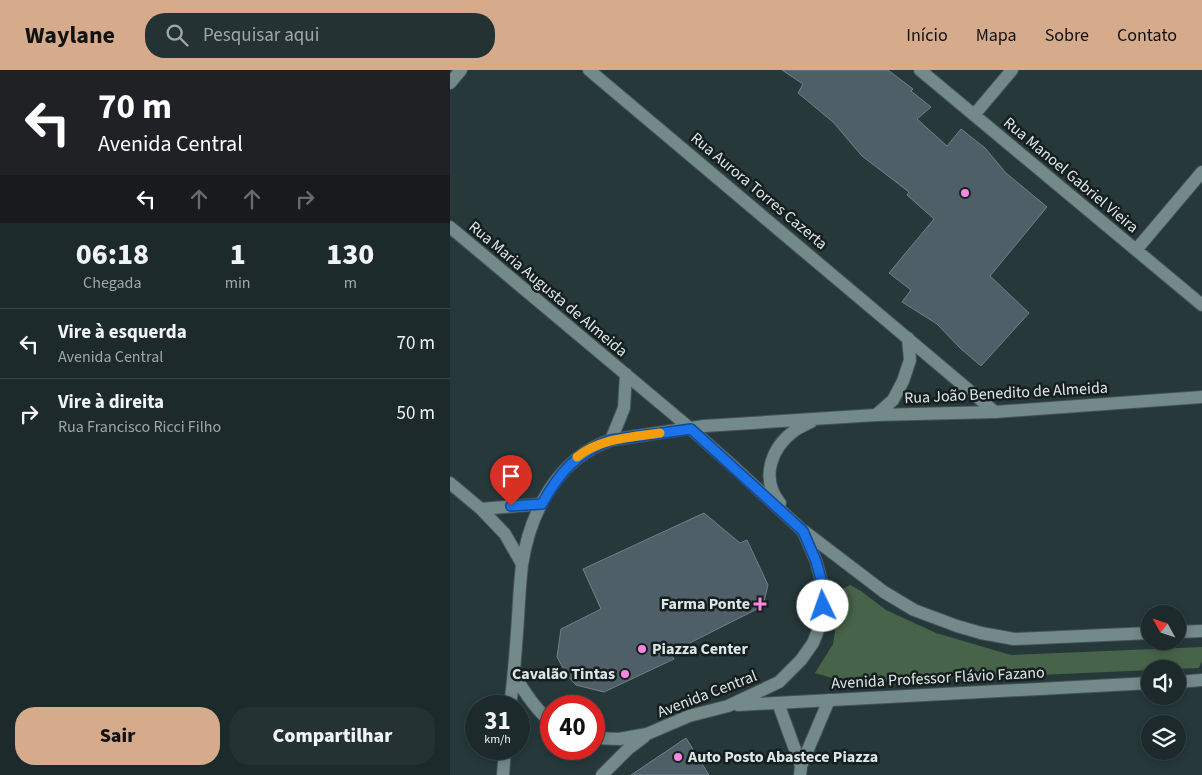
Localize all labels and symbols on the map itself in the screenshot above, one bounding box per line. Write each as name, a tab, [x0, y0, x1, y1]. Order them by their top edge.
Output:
street label: Rua Manoel Gabriel Vieira	[999, 112, 1143, 238]
street label: Rua Aurora Torres Cazerta	[686, 127, 832, 255]
place label: ㅤ	[975, 182, 990, 204]
marker: ㅤ	[959, 187, 971, 199]
street label: Rua Maria Augusta de Almeida	[464, 216, 632, 362]
street label: Rua João Benedito de Almeida	[904, 377, 1108, 409]
pin	[490, 455, 532, 506]
position arrow	[796, 579, 848, 631]
place label: Farma Ponte	[661, 593, 750, 615]
marker: Farma Ponte	[754, 598, 766, 610]
north arrow	[1141, 605, 1186, 650]
place label: Piazza Center	[652, 638, 748, 660]
marker: Piazza Center	[636, 643, 648, 655]
street label: Avenida Professor Flávio Fazano	[831, 661, 1045, 695]
place label: Cavalão Tintas	[512, 663, 615, 685]
street label: Avenida Central	[654, 665, 760, 723]
marker: Cavalão Tintas	[619, 668, 631, 680]
speed limit sign: 40	[540, 695, 605, 760]
place label: Auto Posto Abastece Piazza	[687, 746, 878, 768]
marker: Auto Posto Abastece Piazza	[672, 751, 684, 763]

